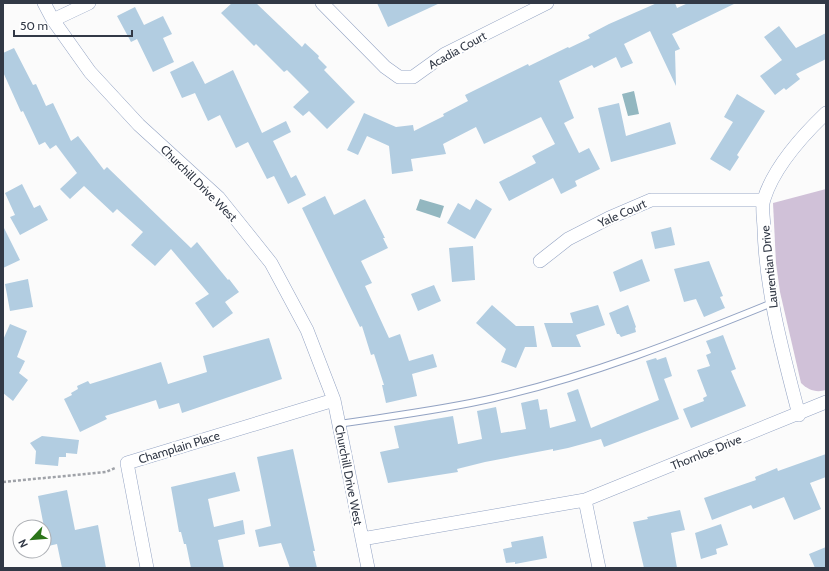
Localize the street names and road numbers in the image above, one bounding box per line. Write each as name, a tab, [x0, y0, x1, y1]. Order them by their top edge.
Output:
street label: Acadia Court	[425, 28, 489, 72]
street label: Churchill Drive West	[158, 142, 240, 224]
street label: Yale Court	[595, 196, 648, 231]
street label: Laurentian Drive	[757, 225, 781, 309]
street label: Churchill Drive West	[332, 423, 366, 527]
street label: Champlain Place	[136, 428, 222, 466]
street label: Thornloe Drive	[668, 431, 744, 473]

